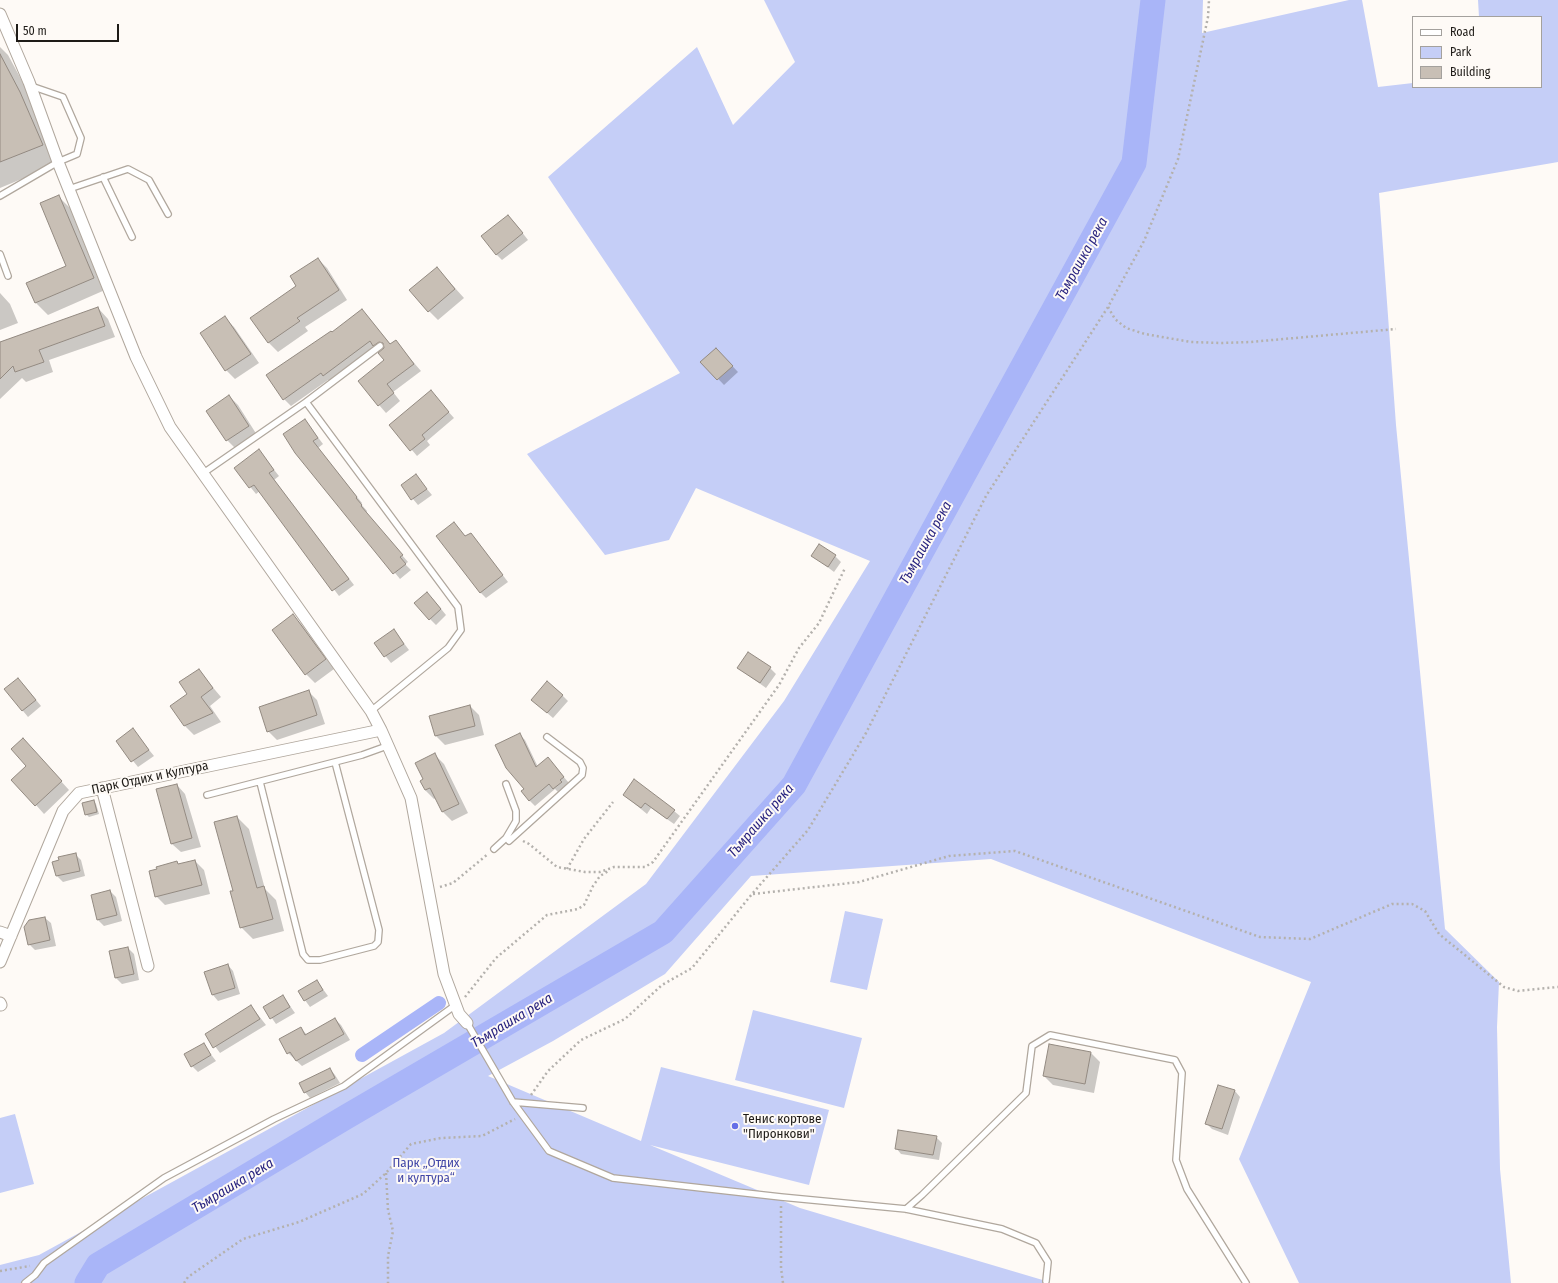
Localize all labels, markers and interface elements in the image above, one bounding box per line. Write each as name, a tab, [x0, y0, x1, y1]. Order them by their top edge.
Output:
scale bar	[18, 16, 121, 42]
legend	[1412, 16, 1542, 88]
text: 50 m	[23, 24, 47, 38]
text: Road	[1450, 25, 1475, 39]
text: Park	[1450, 45, 1471, 59]
text: Building	[1450, 65, 1490, 79]
water label: Тъмрашка река	[1052, 215, 1112, 303]
water label: Тъмрашка река	[896, 499, 956, 587]
street label: Парк Отдих и Култура	[90, 758, 210, 798]
water label: Тъмрашка река	[724, 781, 798, 861]
water label: Тъмрашка река	[468, 990, 556, 1052]
place label: Тенис кортове "Пиронкови"	[743, 1111, 821, 1142]
marker: Тенис кортове "Пиронкови"	[730, 1121, 740, 1131]
water label: Тъмрашка река	[189, 1155, 277, 1217]
park label: Парк „Отдих и култура“	[392, 1155, 460, 1186]

